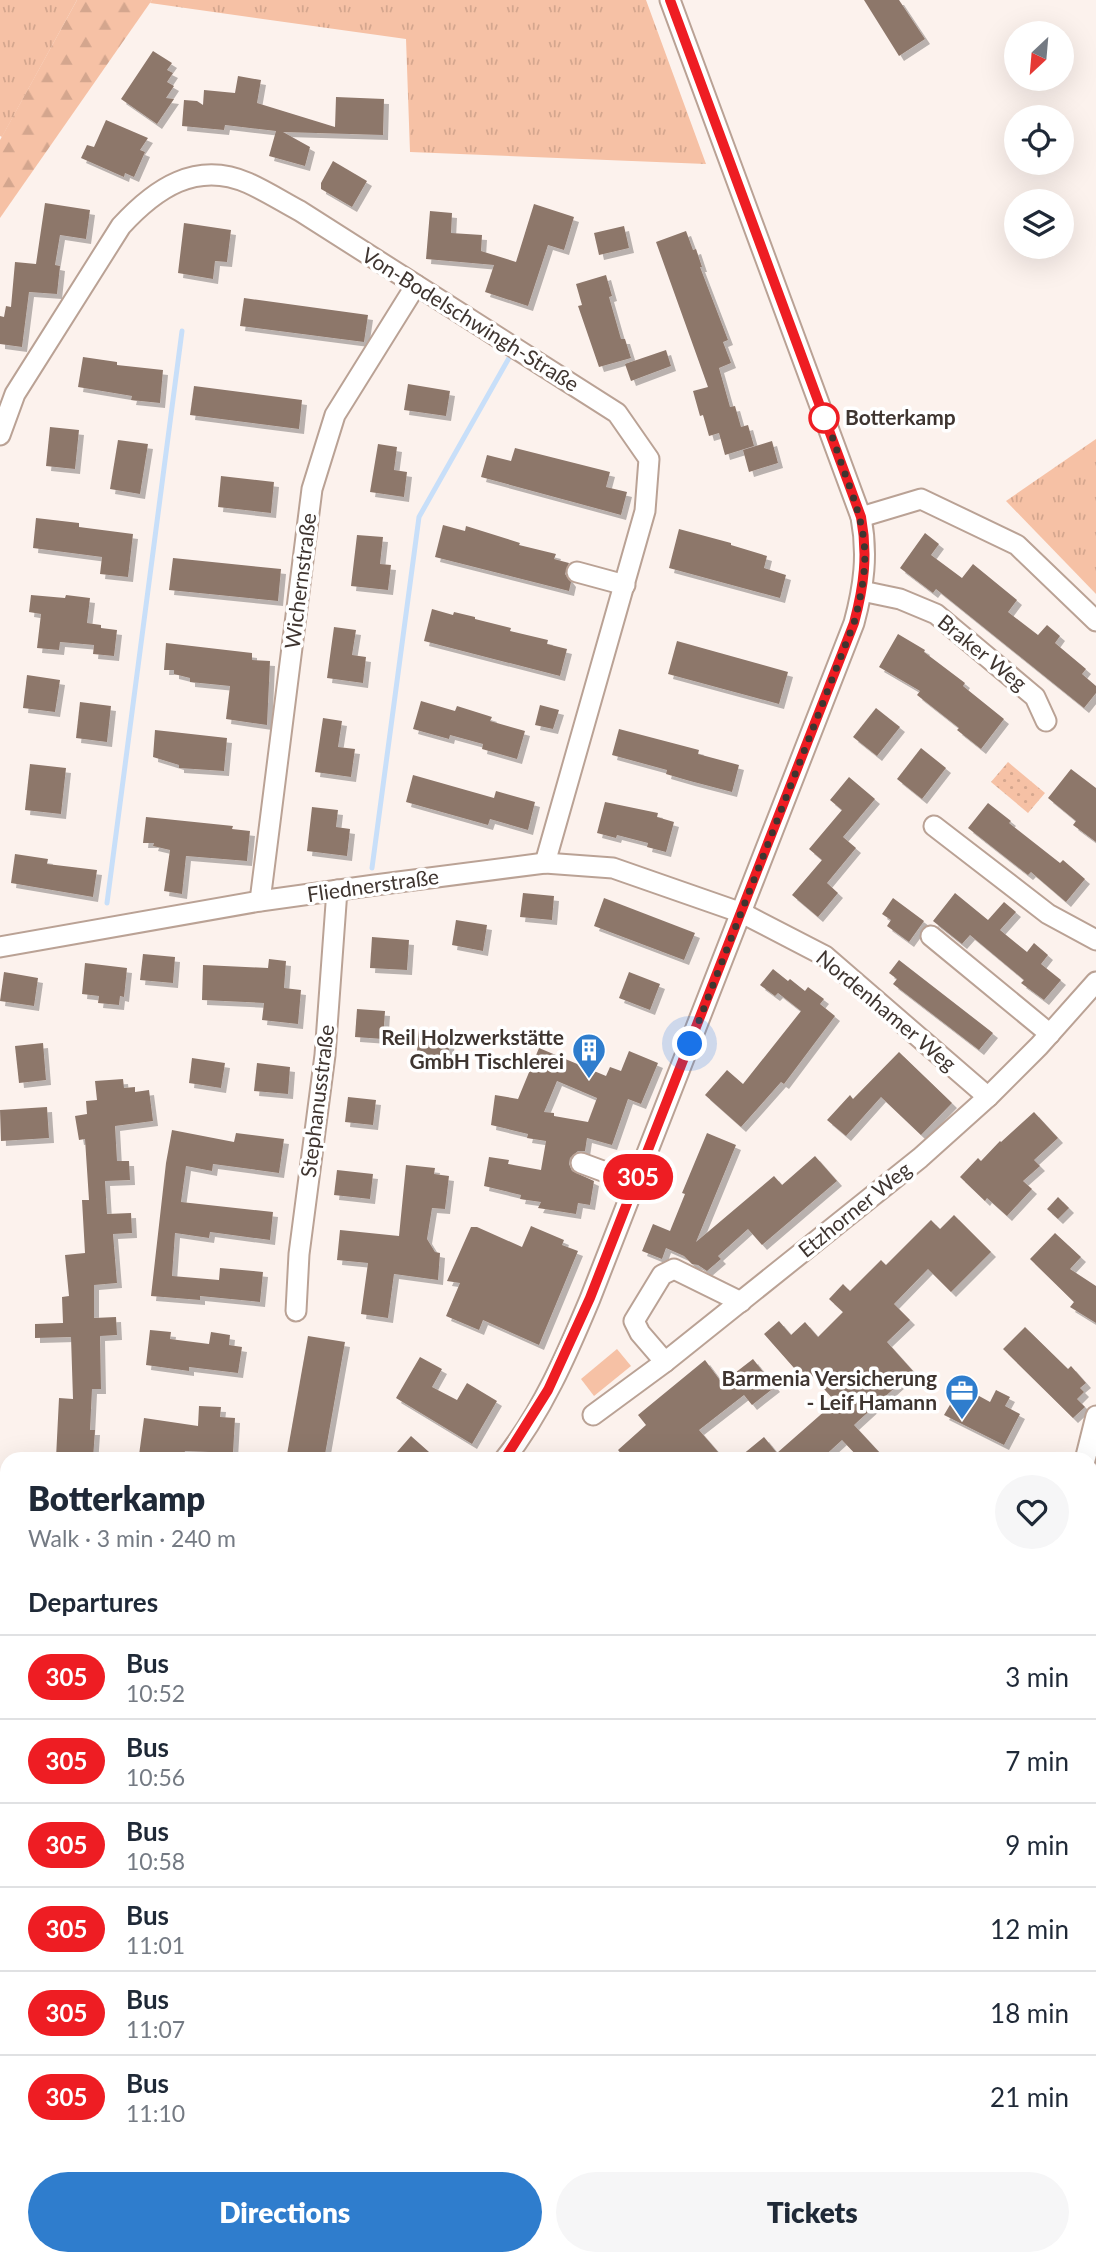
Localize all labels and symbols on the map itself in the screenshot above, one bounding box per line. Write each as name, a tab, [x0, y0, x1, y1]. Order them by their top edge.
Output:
north arrow	[1004, 21, 1074, 91]
street label: Von-Bodelschwingh-Straße	[358, 242, 584, 396]
marker: Botterkamp	[809, 403, 839, 433]
place label: Botterkamp	[845, 404, 956, 429]
street label: Wichernstraße	[279, 511, 320, 650]
street label: Braker Weg	[933, 608, 1033, 695]
street label: Fliednerstraße	[305, 863, 440, 906]
street label: Nordenhamer Weg	[812, 944, 962, 1076]
street label: Stephanusstraße	[295, 1023, 338, 1179]
place label: Reil Holzwerkstätte GmbH Tischlerei	[381, 1024, 564, 1073]
your location	[672, 1026, 707, 1061]
building icon: Reil Holzwerkstätte GmbH Tischlerei	[570, 1031, 608, 1080]
line badge: 305	[598, 1154, 678, 1200]
street label: Etzhorner Weg	[793, 1156, 915, 1262]
place label: Barmenia Versicherung - Leif Hamann	[722, 1365, 937, 1414]
office icon: Barmenia Versicherung - Leif Hamann	[943, 1372, 981, 1421]

